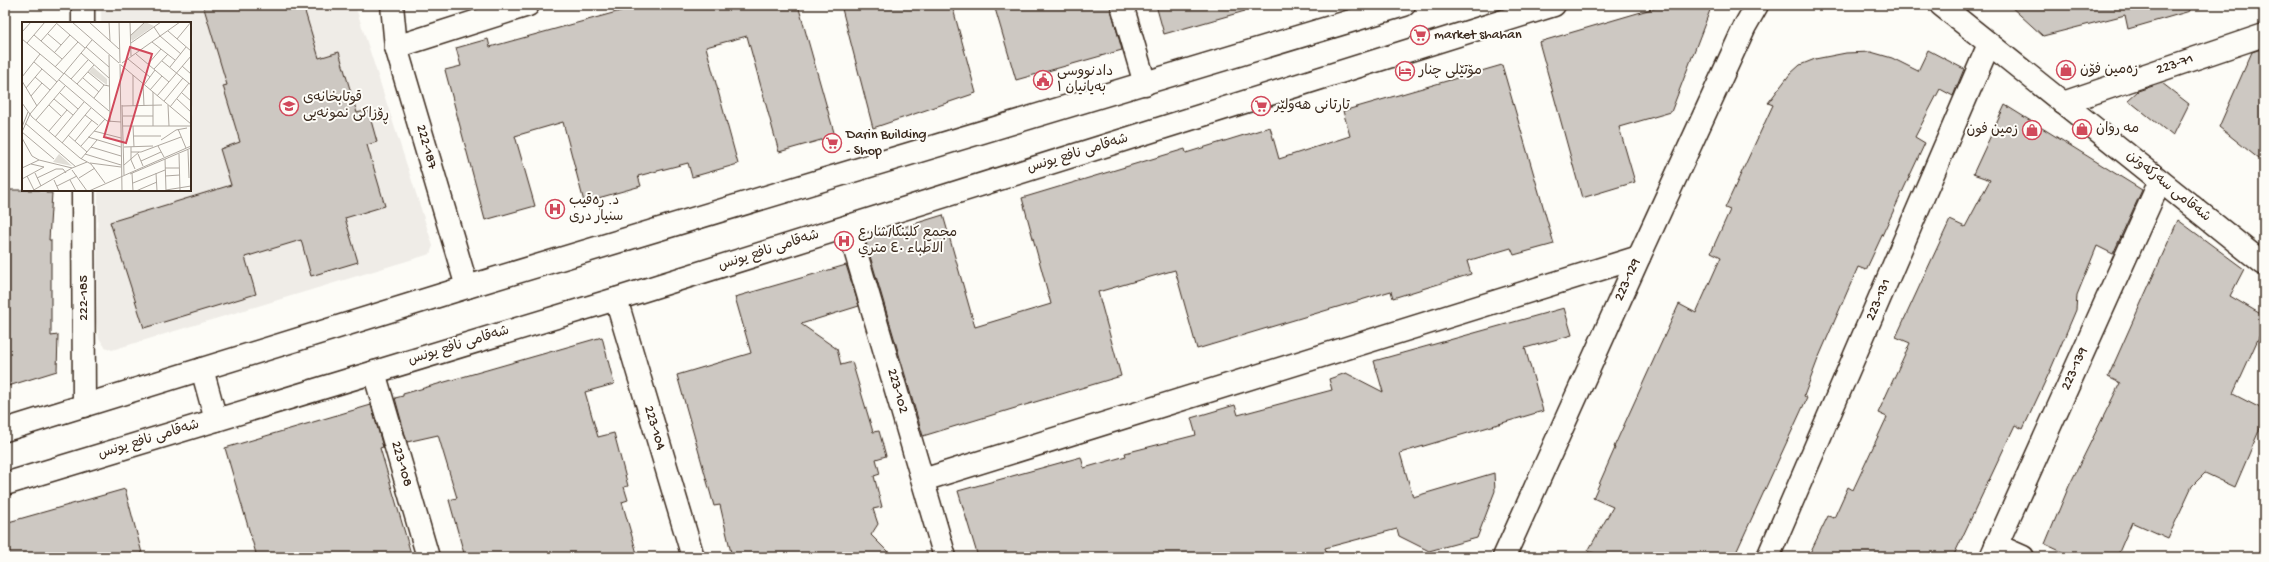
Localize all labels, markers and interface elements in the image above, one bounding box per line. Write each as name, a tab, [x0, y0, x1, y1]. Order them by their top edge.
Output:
inset map	[22, 22, 191, 191]
supermarket icon: market shahan	[1409, 24, 1431, 46]
place label: market shahan	[1434, 27, 1522, 44]
street label: 223-71	[2154, 51, 2196, 79]
shop icon: زەمین فۆن	[2055, 59, 2077, 81]
hotel icon: مۆتێلی چنار	[1394, 60, 1416, 82]
place label: زەمین فۆن	[2080, 62, 2138, 79]
place label: مۆتێلی چنار	[1418, 63, 1482, 80]
place label: دادنووسی بەیانیان ١	[1057, 64, 1113, 97]
public building icon: دادنووسی بەیانیان ١	[1032, 69, 1054, 91]
place label: قوتابخانەی ڕۆزاکی نمونەیی	[303, 90, 389, 125]
school or university icon: قوتابخانەی ڕۆزاکی نمونەیی	[278, 95, 300, 117]
supermarket icon: تارتانی هەولێر	[1250, 95, 1272, 117]
place label: تارتانی هەولێر	[1274, 98, 1351, 115]
shop icon: مه روان	[2071, 118, 2093, 140]
shop icon: زمين فون	[2021, 119, 2043, 141]
place label: مه روان	[2096, 121, 2139, 138]
place label: زمين فون	[1967, 122, 2018, 139]
street label: 222-187	[412, 123, 441, 172]
place label: Darin Building - Shop	[845, 127, 927, 160]
street label: شەقامی نافع یونس	[1025, 131, 1131, 177]
supermarket icon: Darin Building - Shop	[821, 132, 843, 154]
street label: شەقامی سەرکەوتن	[2122, 148, 2214, 226]
place label: د. ڕەقیب سنیار دری	[569, 193, 623, 226]
hospital icon: د. ڕەقیب سنیار دری	[544, 198, 566, 220]
place label: مجمع كلينكا/شارع الاطباء ٤٠ متري	[858, 225, 957, 258]
street label: شەقامی نافع یونس	[716, 227, 822, 275]
hospital icon: مجمع كلينكا/شارع الاطباء ٤٠ متري	[833, 230, 855, 252]
street label: 223-129	[1611, 256, 1645, 304]
street label: 222-185	[76, 275, 93, 321]
street label: 223-131	[1863, 276, 1895, 324]
street label: شەقامی نافع یونس	[406, 323, 512, 369]
street label: 223-139	[2058, 345, 2092, 393]
street label: 223-102	[883, 367, 912, 416]
street label: 223-104	[639, 404, 669, 453]
street label: شەقامی نافع یونس	[96, 417, 202, 463]
street label: 223-108	[386, 439, 416, 489]

